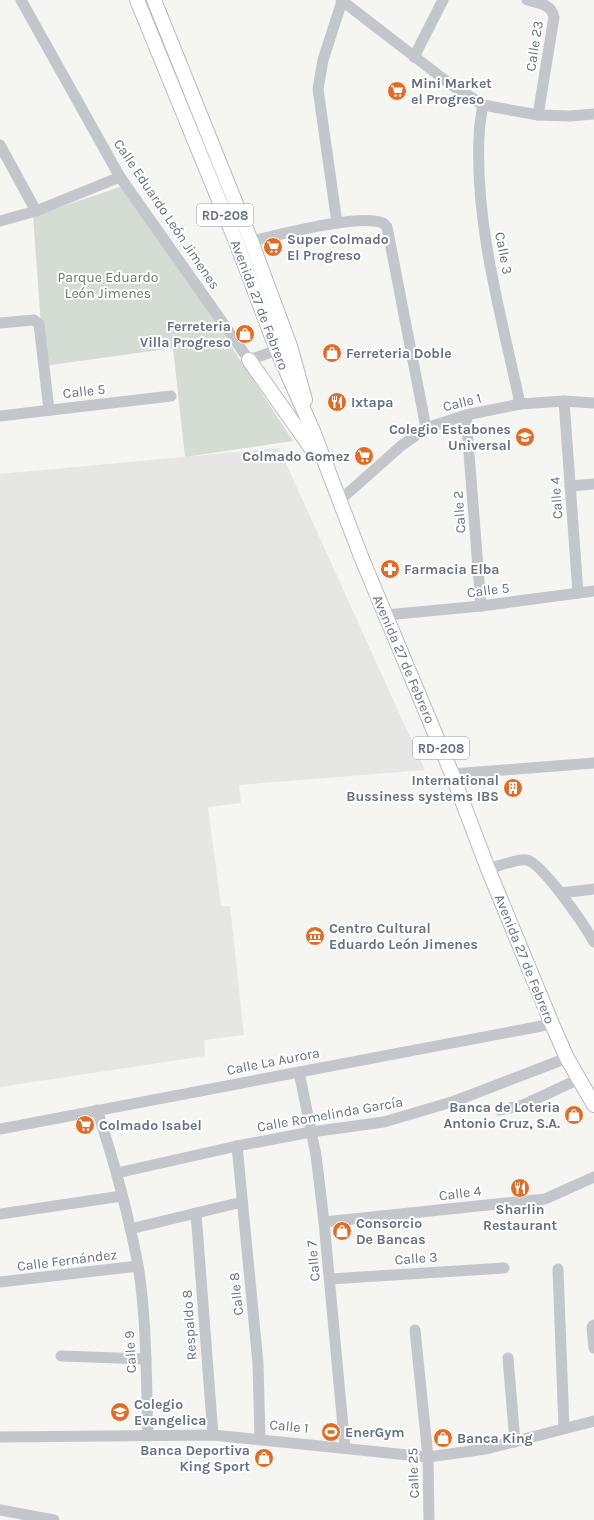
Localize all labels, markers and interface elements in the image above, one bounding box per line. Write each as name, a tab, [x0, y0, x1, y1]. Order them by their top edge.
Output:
street label: Calle 23	[522, 20, 547, 73]
place label: Mini Market el Progreso	[411, 75, 492, 108]
supermarket icon: Mini Market el Progreso	[386, 80, 408, 102]
street label: Calle Eduardo León Jimenes	[110, 136, 223, 293]
road number: RD-208	[197, 204, 253, 226]
street label: Calle 3	[491, 230, 516, 276]
place label: Super Colmado El Progreso	[287, 231, 389, 264]
supermarket icon: Super Colmado El Progreso	[262, 236, 284, 258]
street label: Avenida 27 de Febrero	[227, 238, 292, 373]
park label: Parque Eduardo León Jimenes	[57, 269, 159, 302]
place label: Ferreteria Villa Progreso	[140, 318, 231, 351]
shop icon: Ferreteria Villa Progreso	[234, 323, 256, 345]
shop icon: Ferreteria Doble	[321, 342, 343, 364]
place label: Ferreteria Doble	[346, 345, 452, 362]
street label: Calle 5	[62, 381, 106, 402]
street label: Calle 1	[441, 389, 483, 415]
restaurant icon: Ixtapa	[326, 391, 348, 413]
place label: Ixtapa	[351, 394, 393, 411]
place label: Colegio Estabones Universal	[389, 421, 511, 454]
school or university icon: Colegio Estabones Universal	[514, 426, 536, 448]
supermarket icon: Colmado Gomez	[353, 445, 375, 467]
place label: Colmado Gomez	[242, 448, 350, 465]
street label: Calle 4	[547, 476, 566, 520]
street label: Calle 2	[450, 490, 469, 534]
pharmacy icon: Farmacia Elba	[379, 558, 401, 580]
place label: Farmacia Elba	[404, 561, 499, 578]
street label: Calle 5	[466, 579, 510, 602]
street label: Avenida 27 de Febrero	[369, 592, 438, 726]
road number: RD-208	[413, 737, 469, 759]
place label: International Bussiness systems IBS	[346, 772, 499, 805]
building icon: International Bussiness systems IBS	[502, 777, 524, 799]
street label: Avenida 27 de Febrero	[491, 892, 558, 1026]
place label: Centro Cultural Eduardo León Jimenes	[329, 920, 478, 953]
museum icon: Centro Cultural Eduardo León Jimenes	[304, 925, 326, 947]
street label: Calle La Aurora	[225, 1044, 321, 1079]
street label: Calle Romelinda García	[256, 1093, 404, 1136]
place label: Banca de Loteria Antonio Cruz, S.A.	[443, 1099, 560, 1132]
shop icon: Banca de Loteria Antonio Cruz, S.A.	[563, 1104, 585, 1126]
supermarket icon: Colmado Isabel	[74, 1114, 96, 1136]
place label: Colmado Isabel	[99, 1117, 202, 1134]
restaurant icon: Sharlin Restaurant	[509, 1177, 531, 1199]
street label: Calle 4	[438, 1182, 482, 1205]
place label: Sharlin Restaurant	[483, 1201, 558, 1234]
place label: Consorcio De Bancas	[356, 1215, 426, 1248]
shop icon: Consorcio De Bancas	[331, 1220, 353, 1242]
street label: Calle 7	[303, 1239, 324, 1282]
street label: Calle Fernández	[16, 1246, 118, 1275]
street label: Calle 3	[394, 1249, 438, 1268]
street label: Calle 8	[226, 1272, 247, 1316]
street label: Respaldo 8	[179, 1289, 200, 1361]
street label: Calle 9	[121, 1330, 140, 1374]
place label: Colegio Evangelica	[134, 1396, 206, 1429]
school or university icon: Colegio Evangelica	[109, 1401, 131, 1423]
street label: Calle 1	[269, 1416, 309, 1437]
sports icon: EnerGym	[320, 1421, 342, 1443]
place label: EnerGym	[345, 1424, 405, 1441]
shop icon: Banca King	[432, 1427, 454, 1449]
place label: Banca King	[457, 1430, 533, 1447]
place label: Banca Deportiva King Sport	[140, 1442, 250, 1475]
shop icon: Banca Deportiva King Sport	[253, 1447, 275, 1469]
street label: Calle 25	[404, 1447, 423, 1499]

